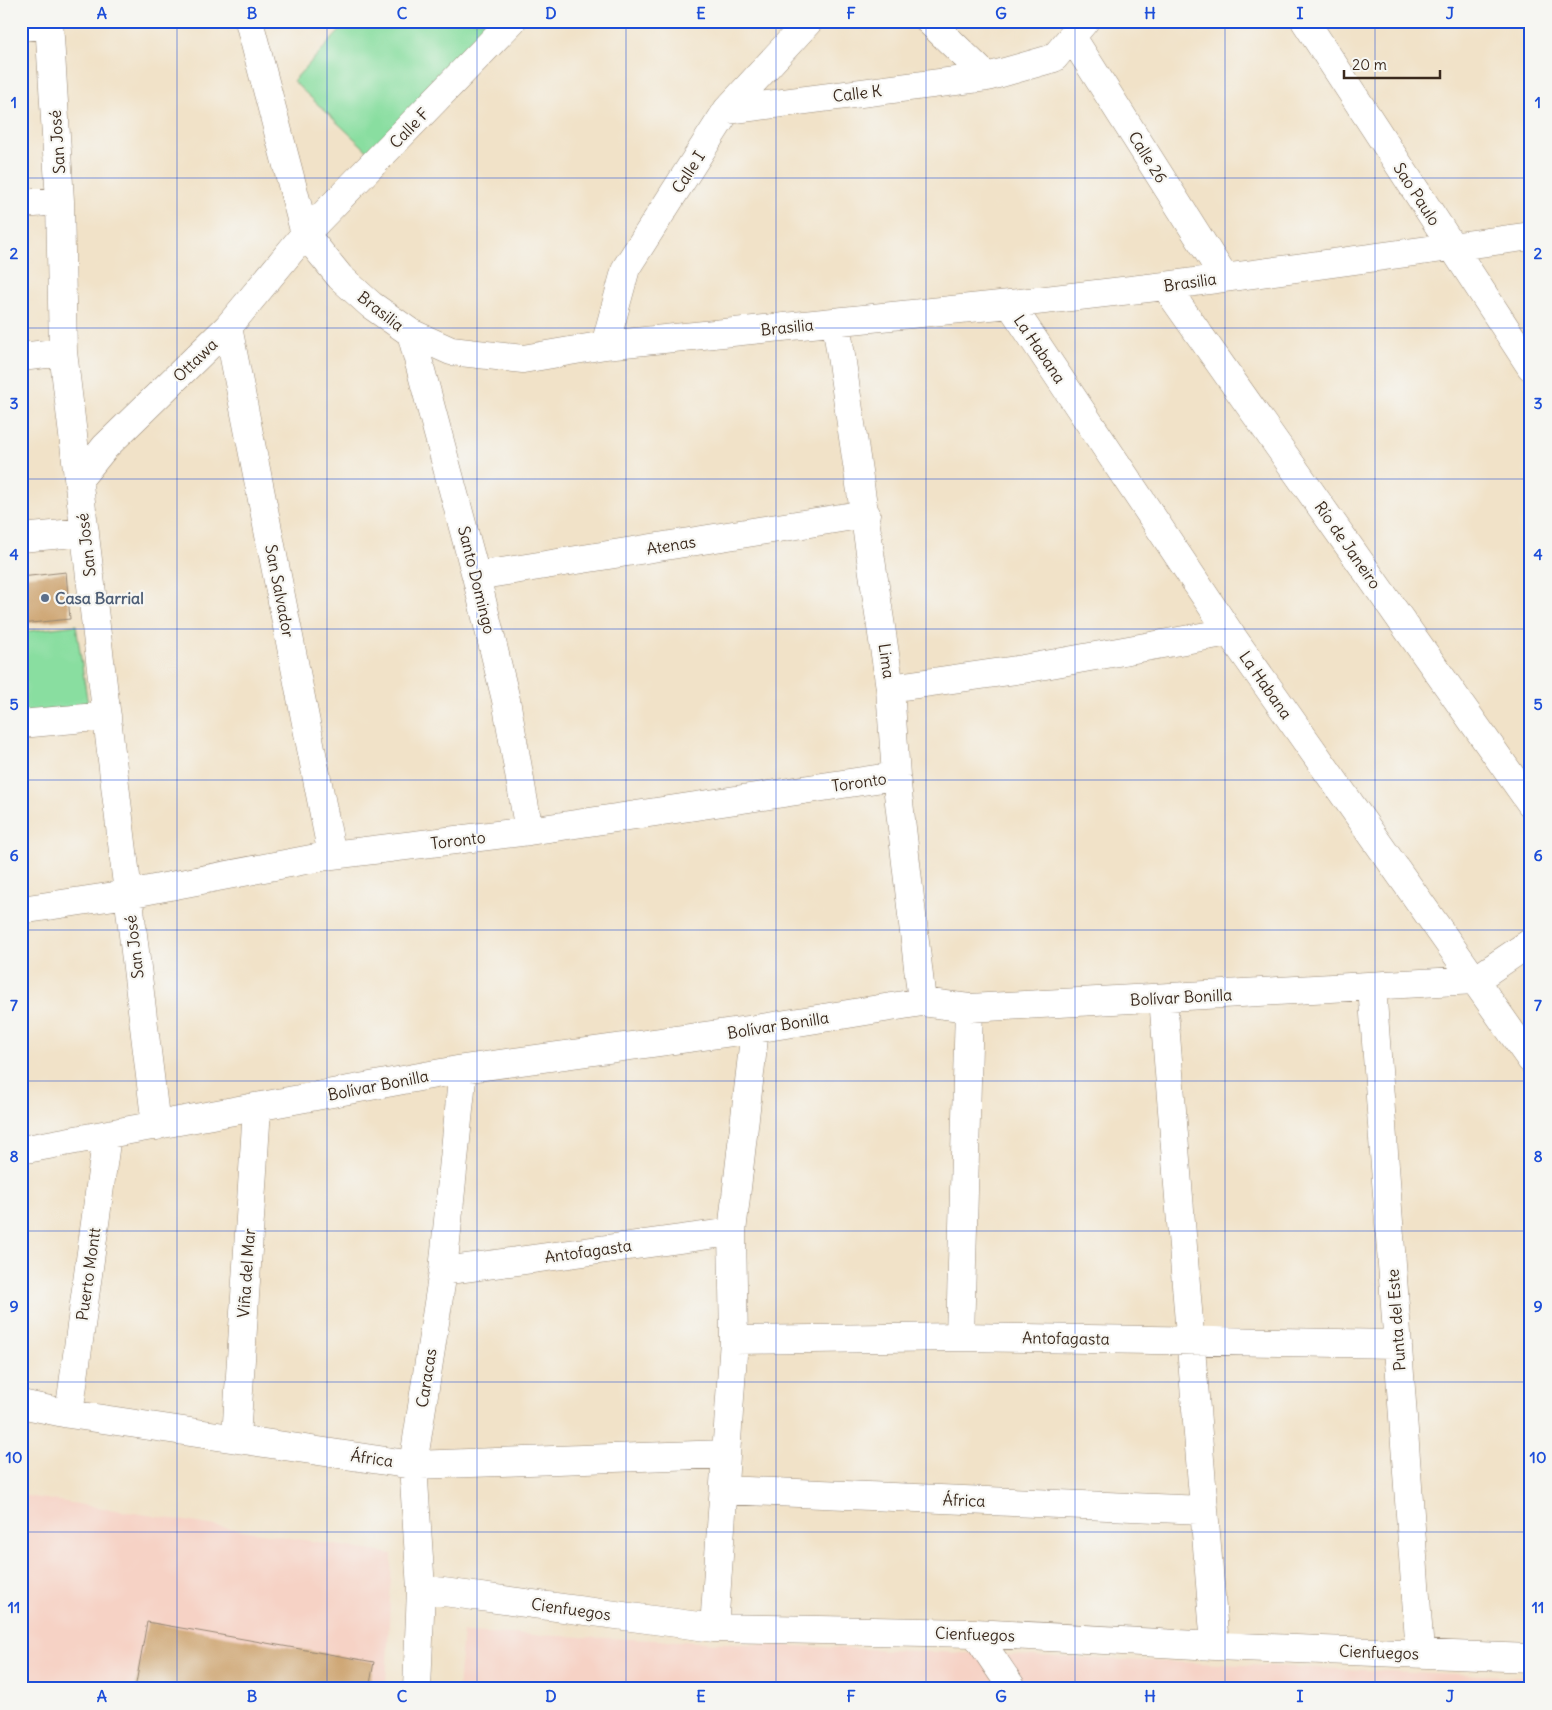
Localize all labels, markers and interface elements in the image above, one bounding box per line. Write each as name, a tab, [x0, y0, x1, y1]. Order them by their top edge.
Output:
text: A	[97, 3, 107, 23]
text: B	[247, 3, 258, 23]
text: C	[397, 3, 408, 23]
text: D	[545, 3, 557, 23]
text: E	[696, 3, 706, 23]
text: F	[846, 3, 856, 23]
text: G	[995, 3, 1007, 23]
text: H	[1144, 3, 1156, 23]
text: I	[1297, 3, 1304, 23]
text: J	[1446, 3, 1455, 23]
scale bar	[1344, 48, 1441, 80]
text: 20 m	[1352, 55, 1387, 74]
street label: Calle K	[831, 80, 883, 106]
text: 1	[11, 92, 17, 112]
text: 1	[1535, 92, 1541, 112]
street label: Calle F	[385, 104, 433, 152]
street label: San José	[45, 109, 69, 175]
street label: Calle 26	[1124, 127, 1172, 187]
street label: Calle I	[667, 147, 709, 197]
street label: Sao Paulo	[1389, 159, 1445, 229]
text: 2	[10, 243, 19, 263]
text: 2	[1534, 243, 1543, 263]
street label: Brasilia	[1162, 268, 1218, 296]
street label: Brasilia	[354, 287, 408, 335]
street label: La Habana	[1010, 311, 1070, 387]
street label: Brasilia	[760, 314, 814, 340]
street label: Ottawa	[169, 334, 221, 386]
text: 3	[9, 393, 19, 413]
text: 3	[1533, 393, 1543, 413]
street label: Río de Janeiro	[1310, 497, 1386, 593]
street label: San José	[72, 512, 100, 578]
street label: Santo Domingo	[454, 524, 500, 636]
street label: Atenas	[645, 531, 697, 559]
street label: San Salvador	[261, 543, 299, 640]
text: 4	[9, 544, 19, 564]
text: 4	[1533, 544, 1543, 564]
place label: Casa Barrial	[55, 588, 144, 608]
marker: Casa Barrial	[39, 592, 51, 604]
street label: Lima	[875, 642, 899, 680]
street label: La Habana	[1235, 647, 1297, 723]
text: 5	[9, 694, 19, 714]
text: 5	[1533, 694, 1543, 714]
street label: Toronto	[830, 768, 888, 796]
street label: Toronto	[429, 827, 487, 853]
text: 6	[9, 845, 19, 865]
text: 6	[1533, 845, 1543, 865]
street label: San José	[120, 914, 148, 980]
street label: Bolívar Bonilla	[1129, 984, 1233, 1010]
text: 7	[10, 995, 18, 1015]
text: 7	[1534, 995, 1542, 1015]
street label: Bolívar Bonilla	[726, 1007, 830, 1043]
street label: Bolívar Bonilla	[326, 1065, 430, 1105]
text: 8	[9, 1146, 19, 1166]
text: 8	[1533, 1146, 1543, 1166]
street label: Puerto Montt	[72, 1225, 105, 1322]
street label: Viña del Mar	[233, 1227, 259, 1318]
street label: Antofagasta	[543, 1235, 633, 1267]
street label: Punta del Este	[1382, 1268, 1410, 1372]
text: 9	[9, 1296, 19, 1316]
text: 9	[1533, 1296, 1543, 1316]
street label: Antofagasta	[1022, 1327, 1110, 1349]
street label: Caracas	[411, 1347, 441, 1409]
street label: África	[349, 1445, 395, 1471]
text: 10	[6, 1447, 22, 1467]
text: 10	[1530, 1447, 1546, 1467]
street label: África	[942, 1489, 986, 1511]
street label: Cienfuegos	[530, 1594, 612, 1624]
text: 11	[8, 1597, 20, 1617]
text: 11	[1532, 1597, 1544, 1617]
street label: Cienfuegos	[935, 1623, 1015, 1645]
street label: Cienfuegos	[1339, 1641, 1419, 1663]
text: A	[97, 1686, 107, 1706]
text: B	[247, 1686, 258, 1706]
text: C	[397, 1686, 408, 1706]
text: D	[545, 1686, 557, 1706]
text: E	[696, 1686, 706, 1706]
text: F	[846, 1686, 856, 1706]
text: G	[995, 1686, 1007, 1706]
text: H	[1144, 1686, 1156, 1706]
text: I	[1297, 1686, 1304, 1706]
text: J	[1446, 1686, 1455, 1706]

